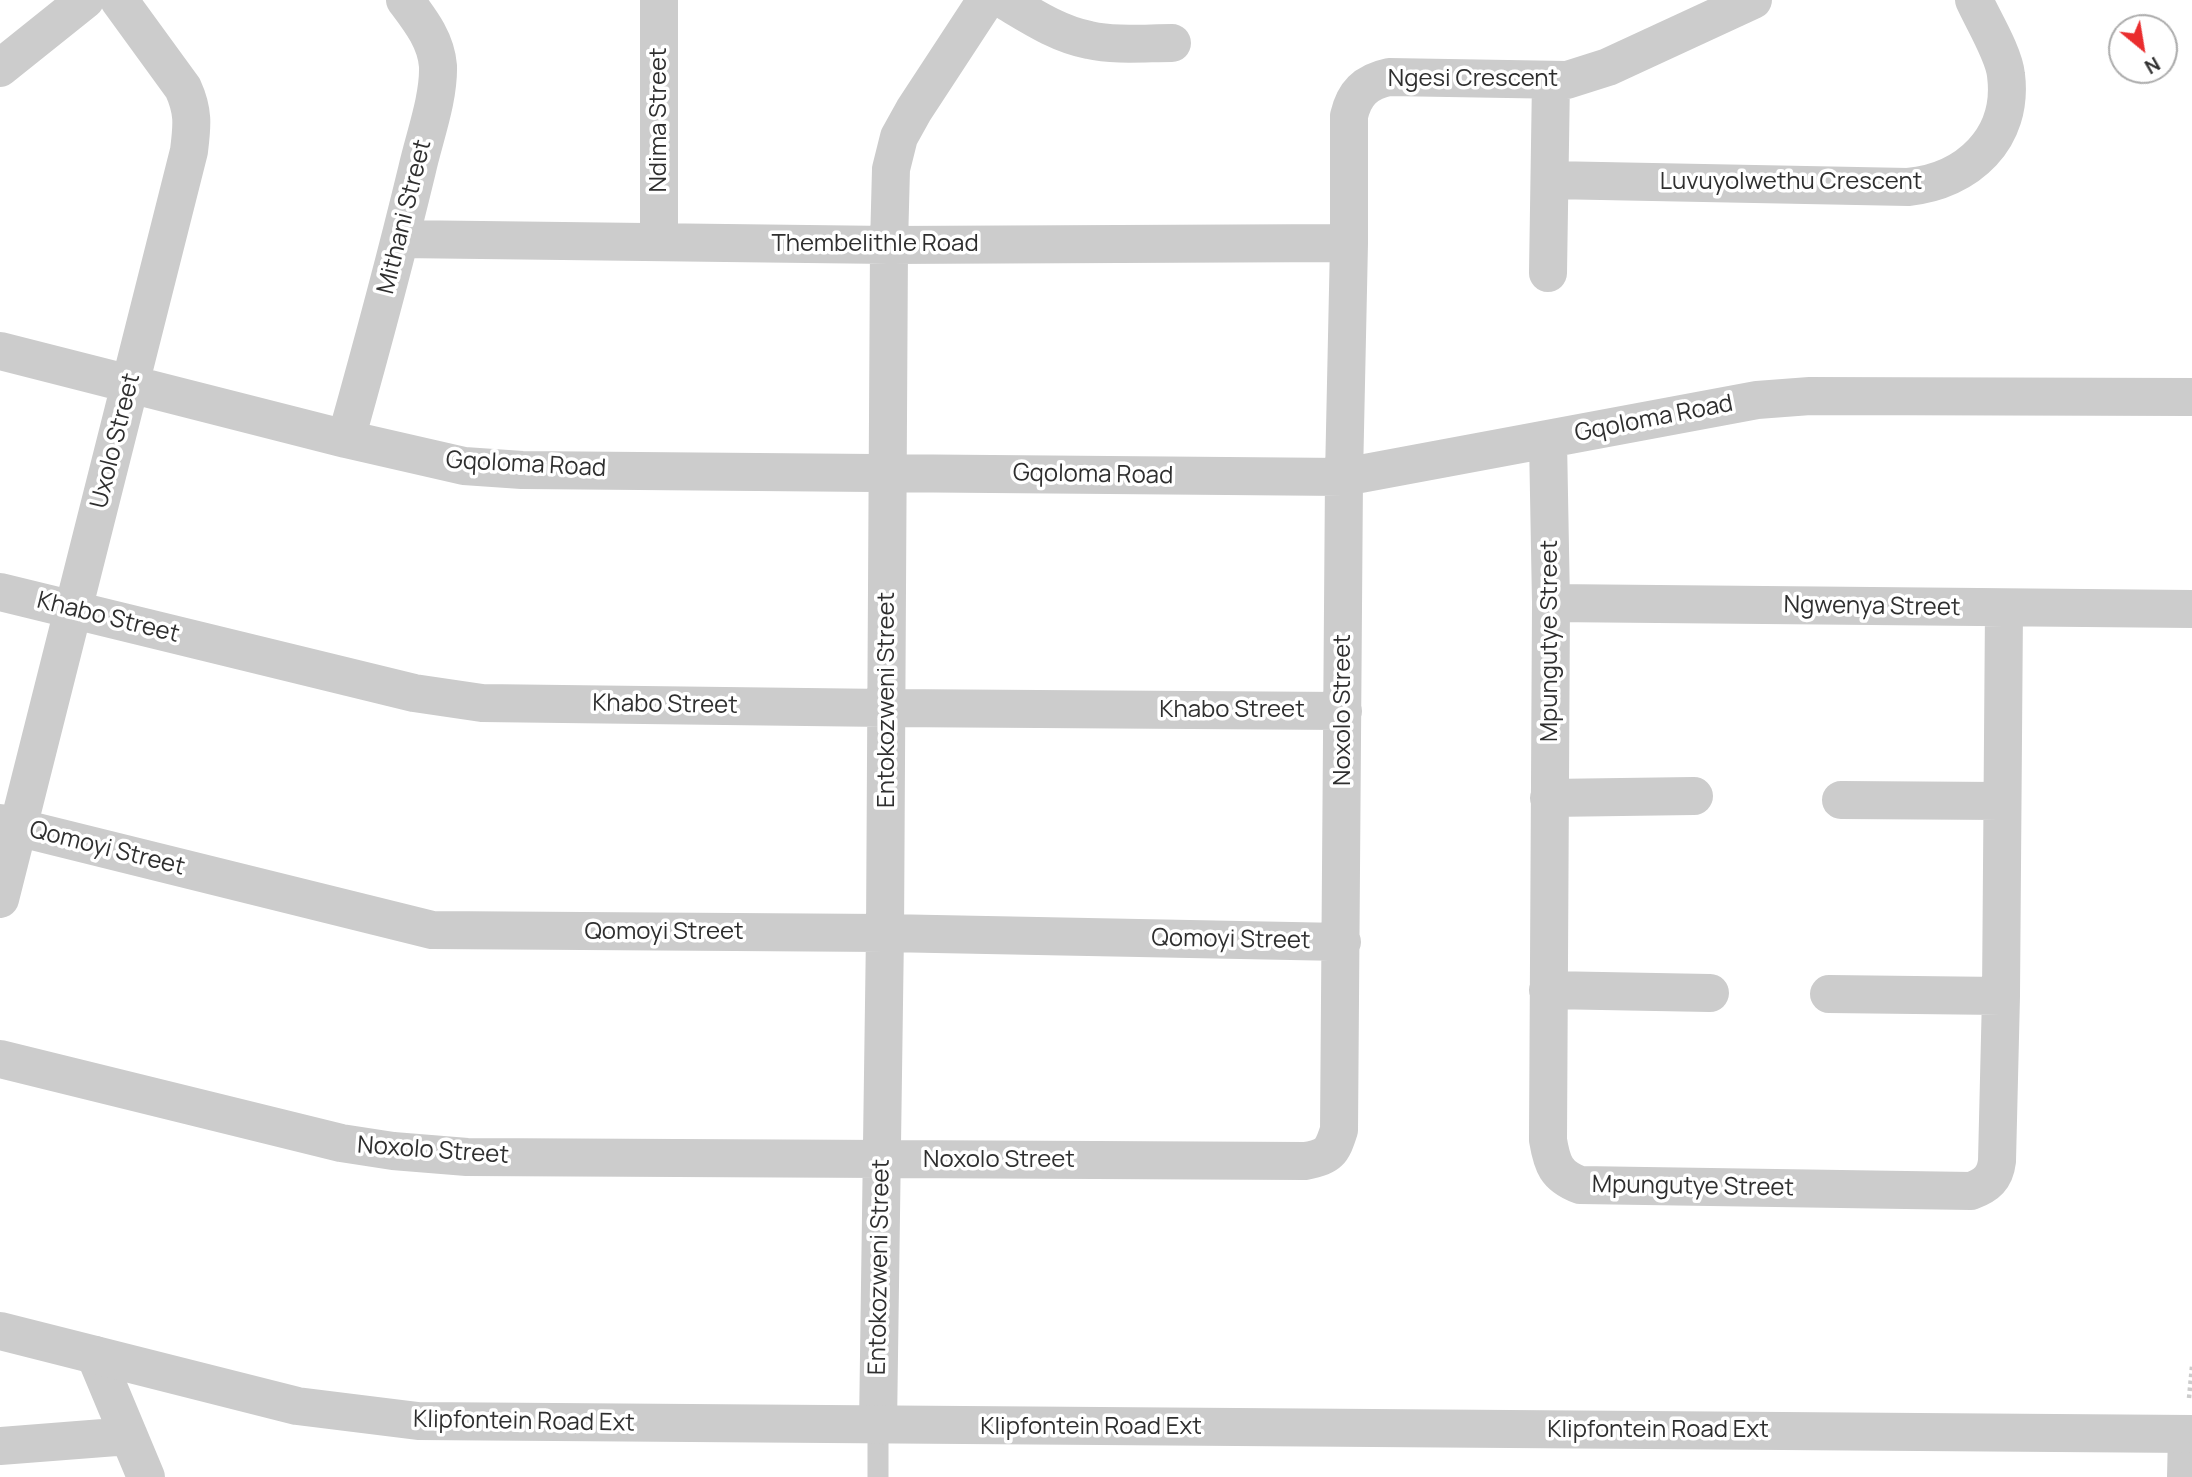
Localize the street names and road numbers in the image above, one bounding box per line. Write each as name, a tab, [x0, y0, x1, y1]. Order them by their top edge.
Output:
street label: Ndima Street	[645, 47, 673, 193]
street label: Ngesi Crescent	[1388, 65, 1558, 93]
street label: Mithani Street	[372, 137, 438, 297]
street label: Luvuyolwethu Crescent	[1660, 168, 1922, 196]
street label: Thembelithle Road	[771, 230, 979, 258]
street label: Uxolo Street	[85, 370, 147, 512]
street label: Gqoloma Road	[1572, 390, 1736, 448]
street label: Gqoloma Road	[445, 446, 607, 484]
street label: Gqoloma Road	[1013, 459, 1173, 491]
street label: Mpungutye Street	[1536, 540, 1564, 742]
street label: Khabo Street	[34, 586, 182, 650]
street label: Ngwenya Street	[1783, 591, 1961, 623]
street label: Entokozweni Street	[873, 592, 901, 808]
street label: Noxolo Street	[1329, 634, 1357, 786]
street label: Khabo Street	[592, 689, 738, 721]
street label: Khabo Street	[1159, 696, 1305, 724]
street label: Qomoyi Street	[26, 816, 188, 882]
street label: Qomoyi Street	[584, 918, 744, 946]
street label: Qomoyi Street	[1151, 924, 1311, 956]
street label: Noxolo Street	[356, 1131, 510, 1171]
street label: Noxolo Street	[923, 1146, 1075, 1174]
street label: Entokozweni Street	[864, 1159, 896, 1375]
street label: Mpungutye Street	[1592, 1171, 1794, 1203]
street label: Klipfontein Road Ext	[413, 1406, 635, 1438]
street label: Klipfontein Road Ext	[980, 1413, 1202, 1441]
street label: Klipfontein Road Ext	[1547, 1416, 1769, 1444]

